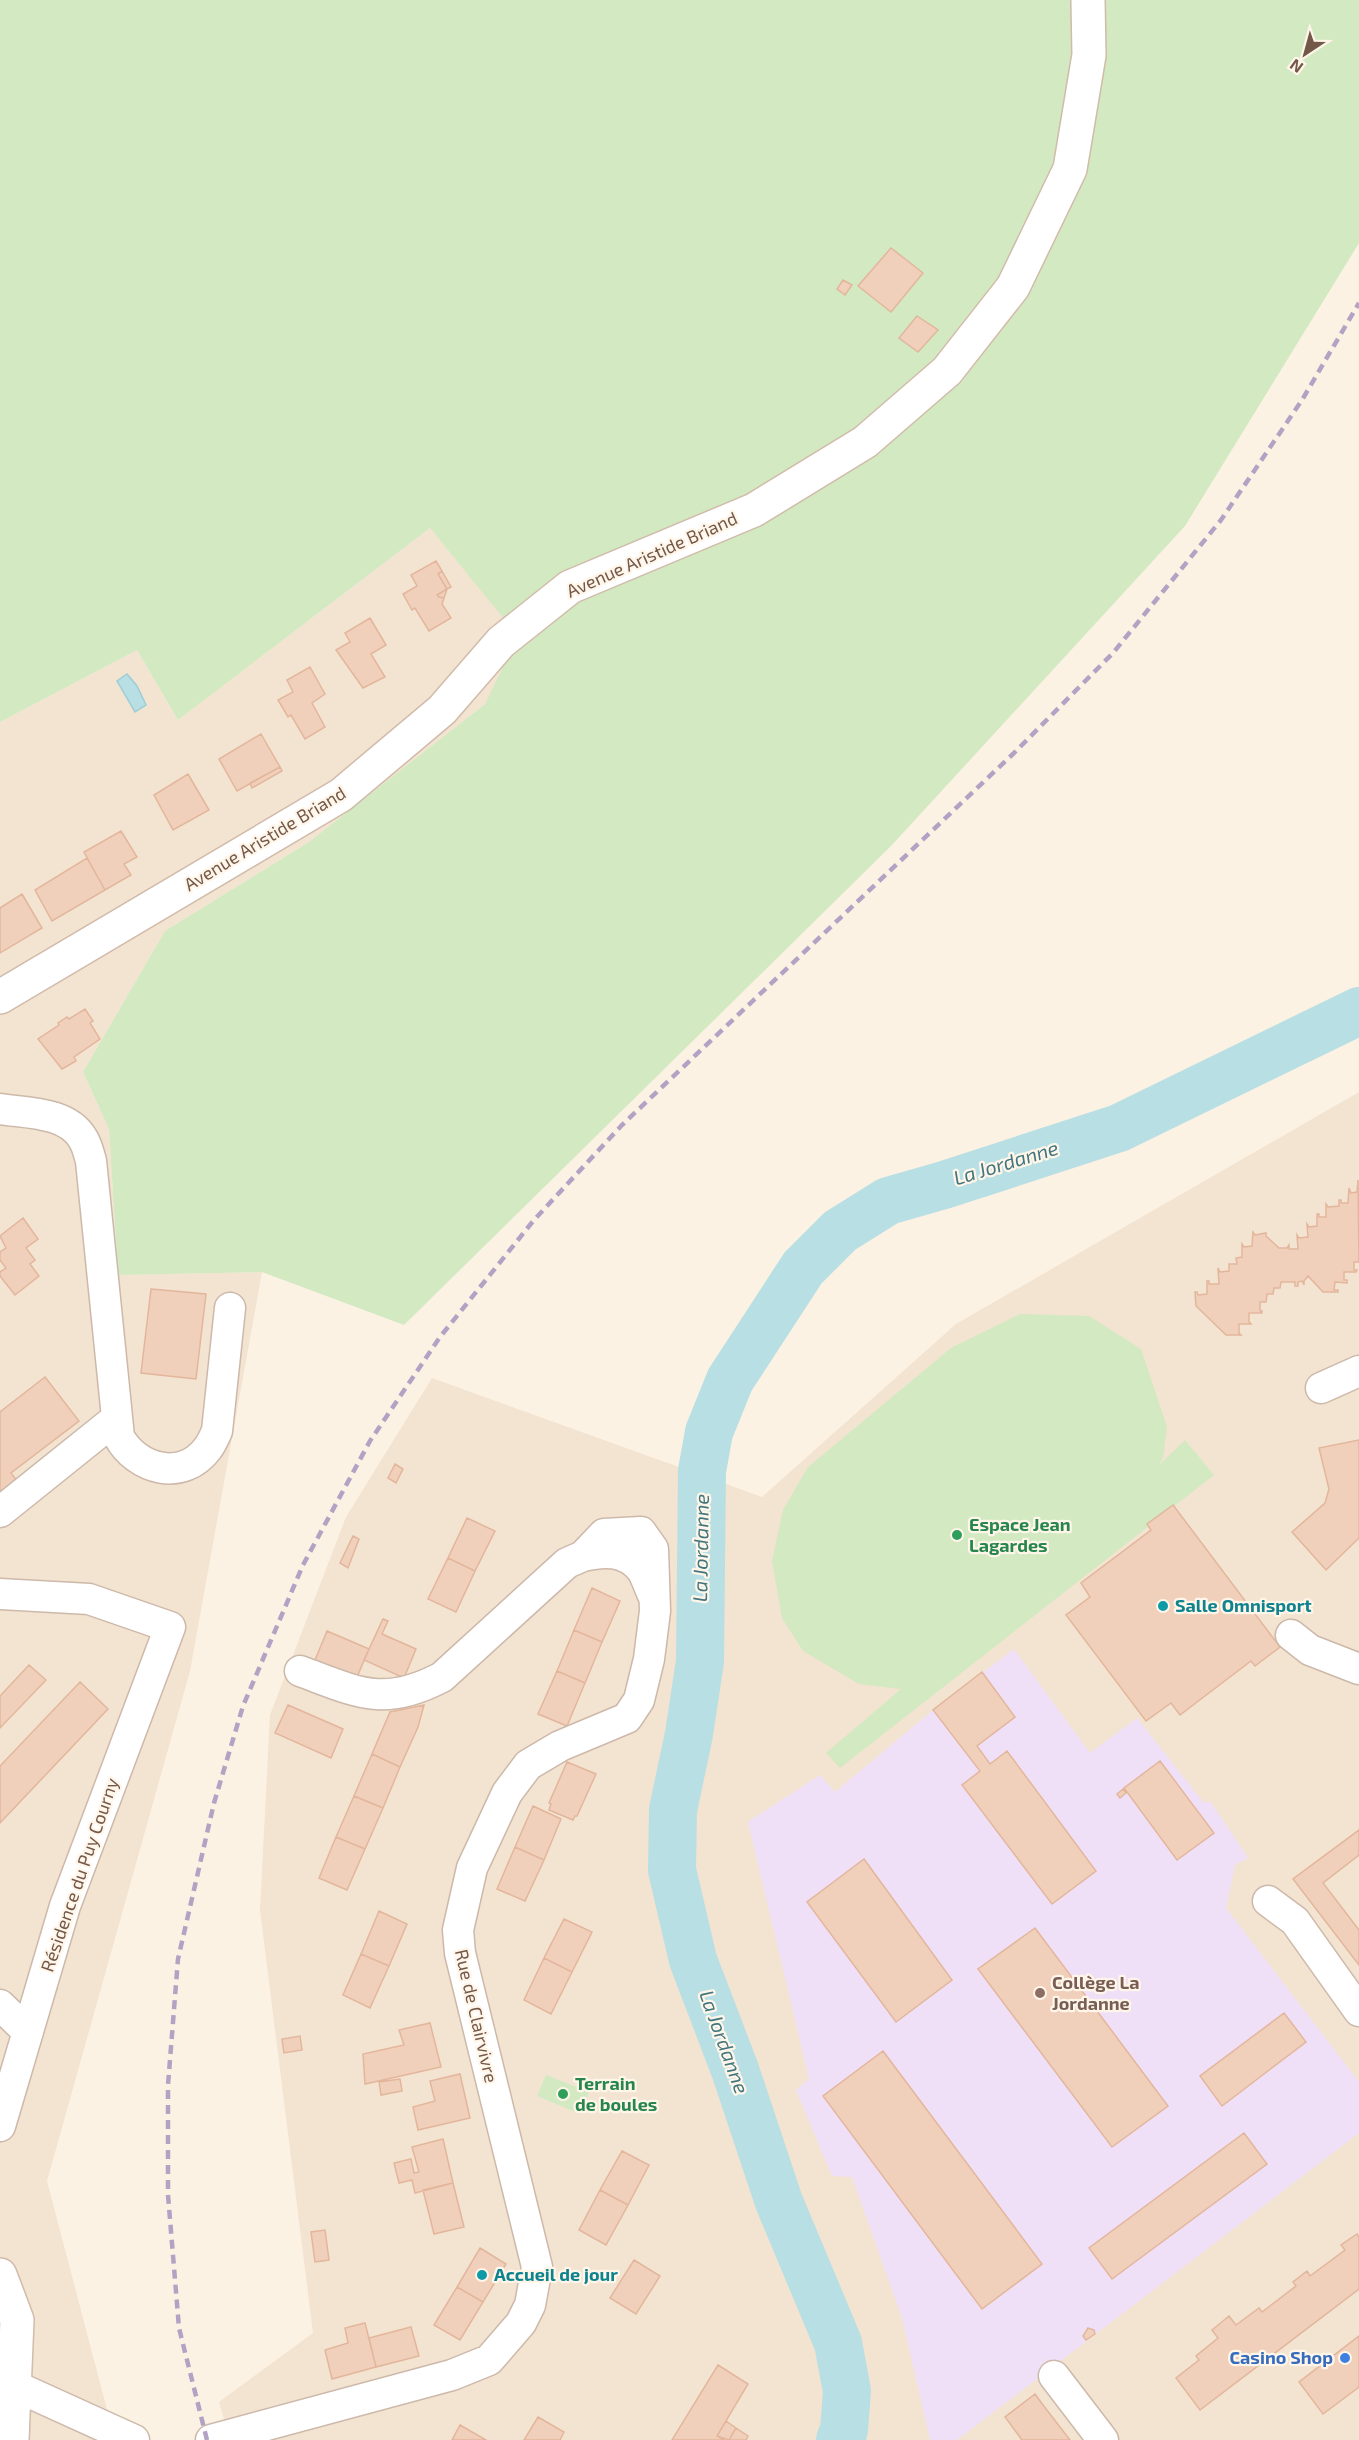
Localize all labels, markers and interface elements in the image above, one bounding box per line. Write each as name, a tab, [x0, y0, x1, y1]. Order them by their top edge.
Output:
north arrow	[1275, 24, 1335, 84]
text: N	[1286, 55, 1306, 78]
street label: Avenue Aristide Briand	[563, 506, 740, 602]
street label: Avenue Aristide Briand	[180, 781, 349, 895]
water label: La Jordanne	[950, 1135, 1061, 1189]
water label: La Jordanne	[687, 1493, 713, 1602]
place label: Espace Jean Lagardes	[969, 1513, 1071, 1556]
marker: Espace Jean Lagardes	[950, 1528, 964, 1542]
place label: Salle Omnisport	[1175, 1594, 1312, 1616]
marker: Salle Omnisport	[1156, 1599, 1170, 1613]
street label: Résidence du Puy Courny	[36, 1774, 123, 1975]
street label: Rue de Clairvivre	[451, 1947, 503, 2085]
place label: Collège La Jordanne	[1052, 1971, 1139, 2014]
marker: Collège La Jordanne	[1033, 1986, 1047, 2000]
water label: La Jordanne	[695, 1987, 755, 2097]
place label: Terrain de boules	[575, 2072, 657, 2115]
marker: Terrain de boules	[556, 2087, 570, 2101]
place label: Accueil de jour	[494, 2263, 618, 2285]
marker: Accueil de jour	[475, 2268, 489, 2282]
place label: Casino Shop	[1230, 2346, 1333, 2368]
marker: Casino Shop	[1338, 2351, 1352, 2365]

